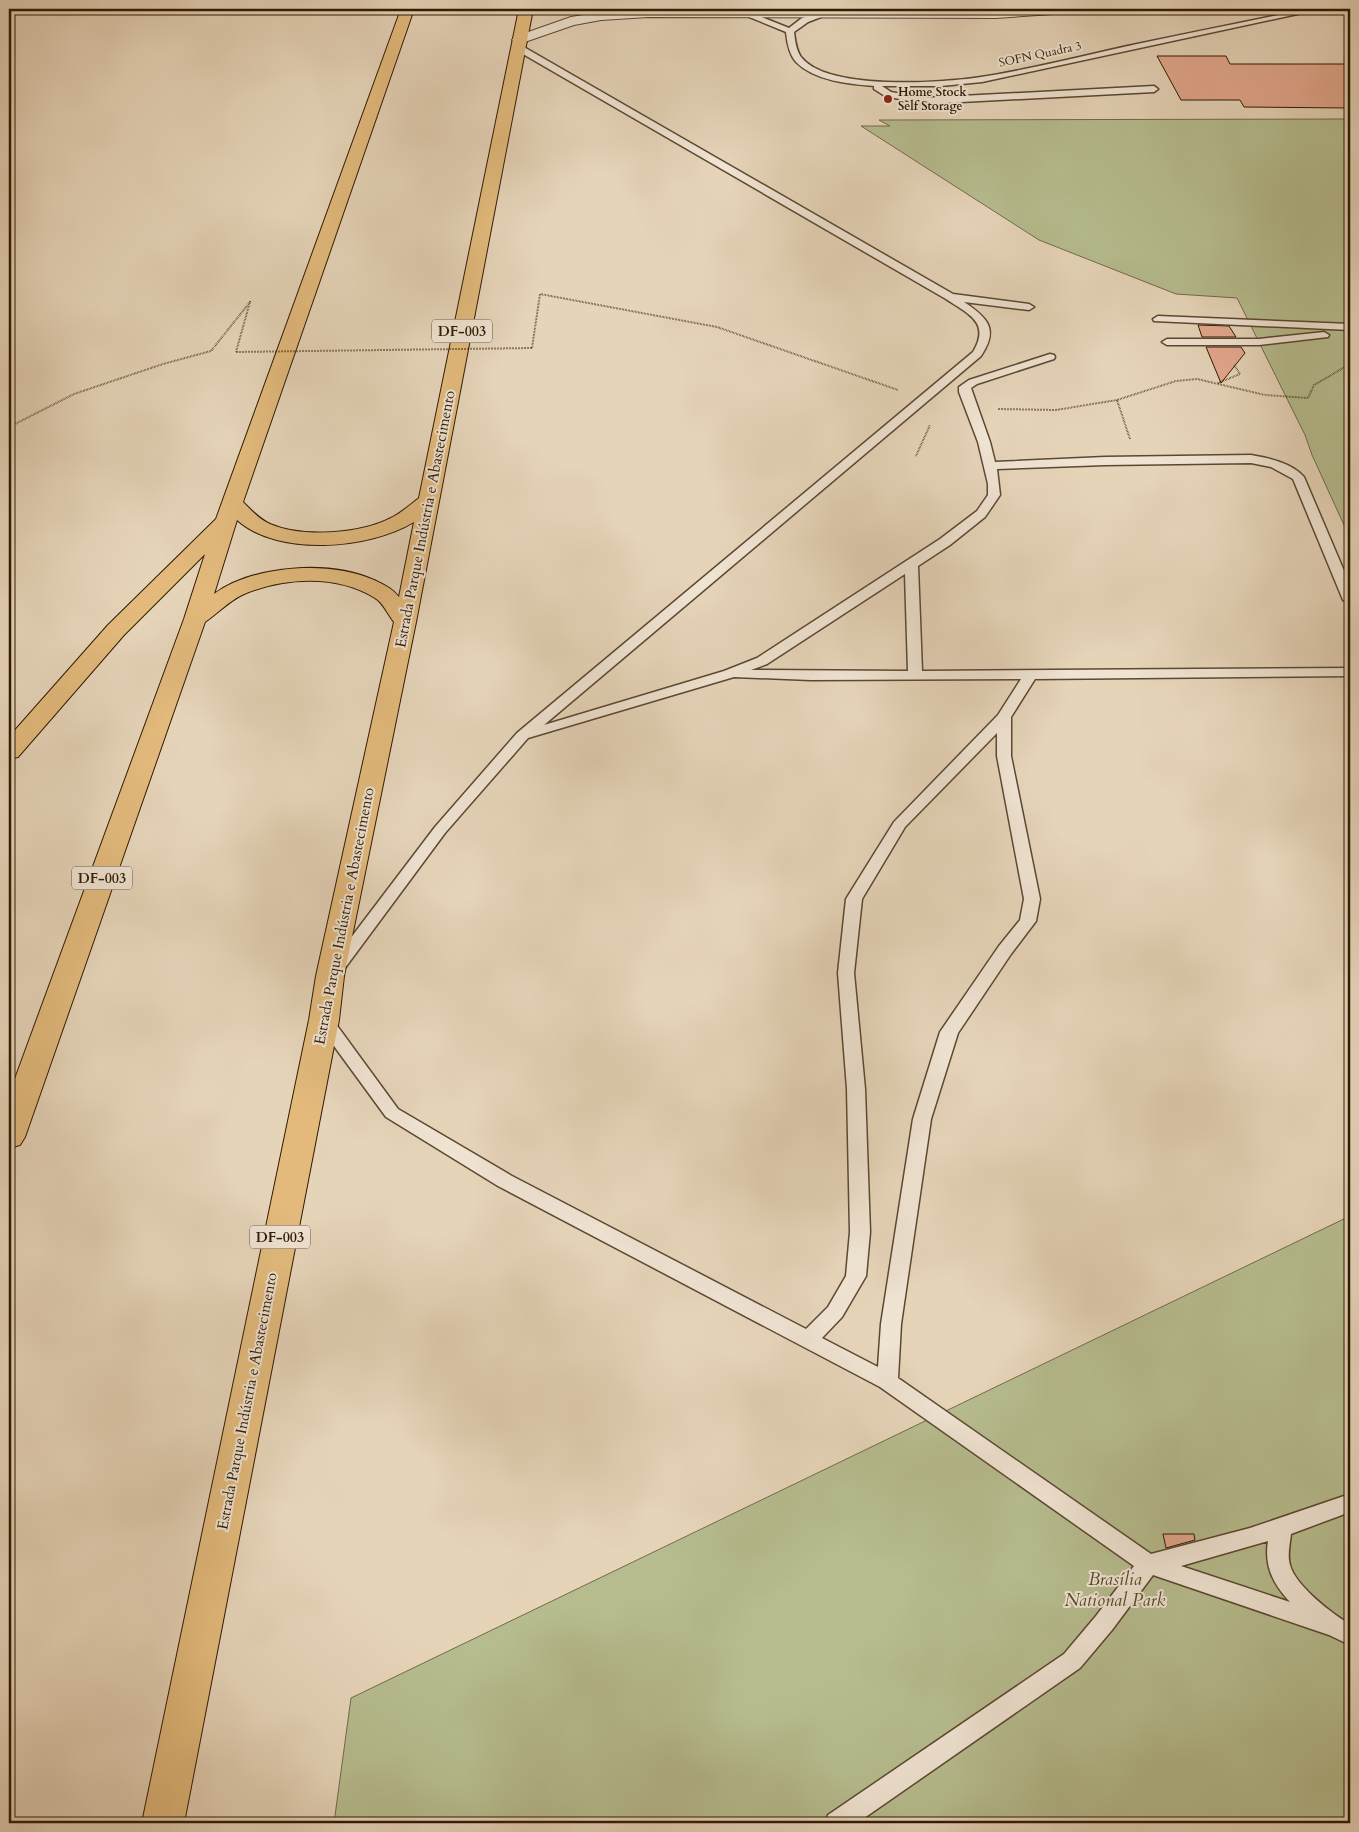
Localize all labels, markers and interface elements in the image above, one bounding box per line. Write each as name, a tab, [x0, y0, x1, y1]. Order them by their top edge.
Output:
street label: SOFN Quadra 3	[997, 37, 1083, 71]
place label: Home Stock Self Storage	[898, 84, 967, 114]
marker: Home Stock Self Storage	[882, 93, 894, 105]
road number: DF-003	[432, 320, 492, 342]
street label: Estrada Parque Indústria e Abastecimento	[390, 389, 460, 649]
street label: Estrada Parque Indústria e Abastecimento	[309, 786, 379, 1046]
road number: DF-003	[72, 866, 132, 890]
road number: DF-003	[250, 1226, 310, 1248]
street label: Estrada Parque Indústria e Abastecimento	[212, 1271, 282, 1531]
park label: Brasília National Park	[1065, 1567, 1166, 1613]

